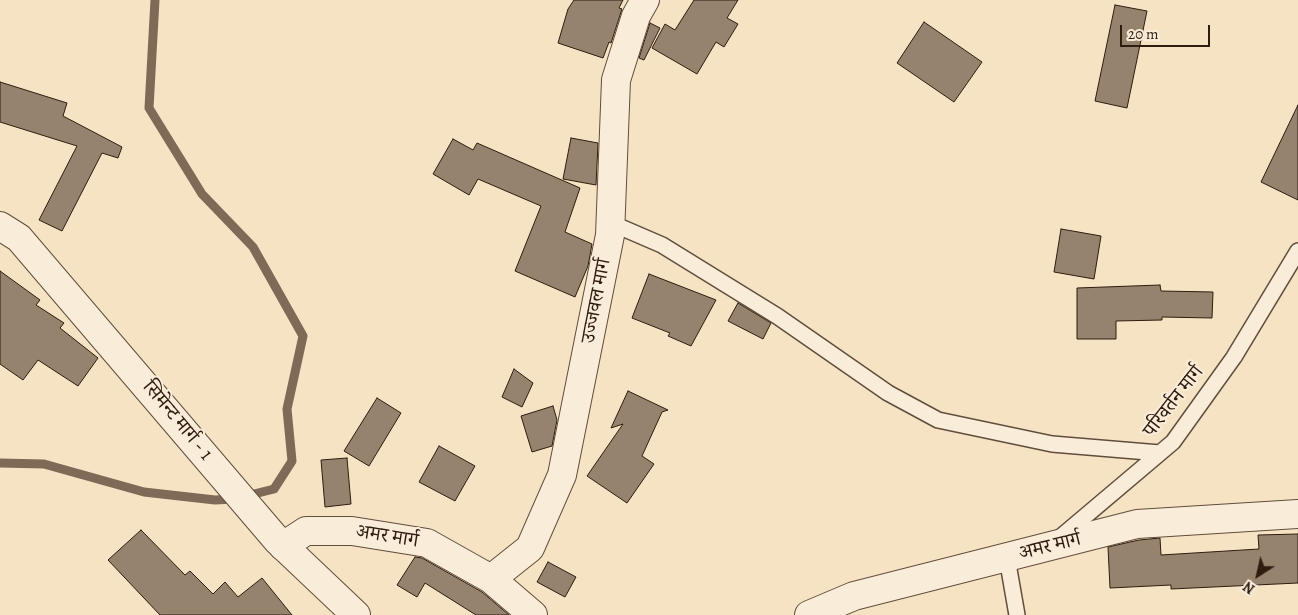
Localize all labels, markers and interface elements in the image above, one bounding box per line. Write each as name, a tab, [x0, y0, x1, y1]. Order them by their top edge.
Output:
scale bar	[1123, 15, 1213, 47]
text: 20 m	[1128, 24, 1159, 44]
street label: उज्जवल मार्ग	[577, 257, 617, 345]
street label: परिवर्तन मार्ग	[1139, 361, 1209, 443]
street label: सिमेन्ट मार्ग - 1	[137, 376, 217, 466]
street label: अमर मार्ग	[354, 520, 420, 554]
street label: अमर मार्ग	[1017, 528, 1083, 566]
north arrow	[1233, 550, 1283, 600]
text: N	[1239, 577, 1259, 598]

